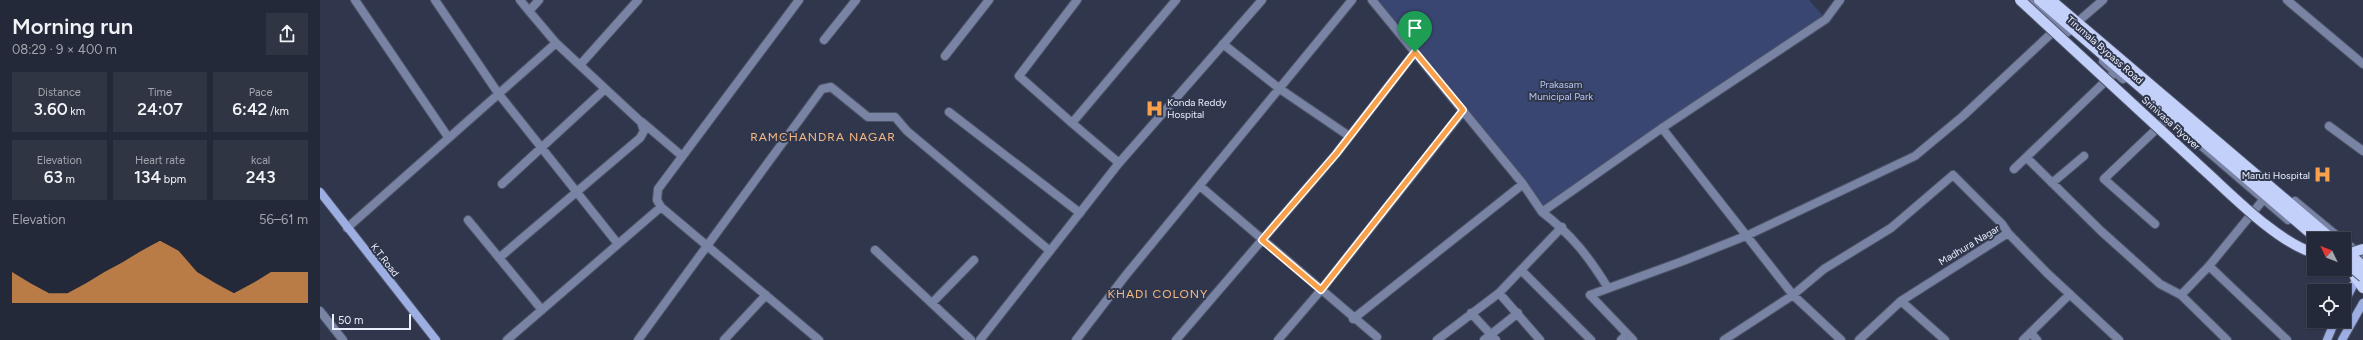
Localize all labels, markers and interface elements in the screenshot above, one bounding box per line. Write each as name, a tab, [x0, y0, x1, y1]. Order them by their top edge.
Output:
pin	[1398, 11, 1432, 52]
text: Morning run	[12, 13, 133, 40]
button: share	[266, 13, 308, 55]
street label: Tirumala Bypass Road	[2064, 13, 2146, 87]
icon: arrive	[1404, 17, 1426, 39]
text: 08:29 · 9 × 400 m	[12, 42, 117, 57]
park label: Prakasam Municipal Park	[1529, 78, 1593, 103]
text: Distance	[38, 86, 81, 99]
text: Time	[148, 86, 172, 99]
text: Pace	[249, 86, 273, 99]
street label: Srinivasa Flyover	[2139, 93, 2203, 153]
place label: Konda Reddy Hospital	[1167, 96, 1227, 121]
hospital icon: Konda Reddy Hospital	[1144, 98, 1164, 118]
text: 3.60	[34, 99, 68, 119]
text: 24:07	[137, 99, 183, 119]
text: 6:42	[232, 99, 267, 119]
text: km	[68, 105, 85, 118]
text: /km	[267, 105, 289, 118]
district label: RAMCHANDRA NAGAR	[750, 130, 896, 144]
text: Elevation	[37, 154, 82, 167]
text: Heart rate	[135, 154, 185, 167]
text: kcal	[251, 154, 270, 167]
hospital icon: Maruti Hospital	[2313, 165, 2333, 185]
text: 63	[44, 167, 63, 187]
text: 134	[134, 167, 161, 187]
text: 243	[246, 167, 276, 187]
place label: Maruti Hospital	[2242, 169, 2310, 182]
text: m	[63, 173, 75, 186]
text: bpm	[161, 173, 186, 186]
text: Elevation	[12, 212, 65, 227]
text: 56–61 m	[259, 212, 308, 227]
street label: Madhura Nagar	[1936, 221, 2002, 268]
north arrow	[2307, 232, 2351, 276]
map controls	[2307, 232, 2351, 328]
street label: K.T.Road	[368, 241, 402, 279]
button: locate	[2307, 284, 2351, 328]
district label: KHADI COLONY	[1108, 287, 1208, 301]
scale bar	[332, 312, 411, 331]
text: 50 m	[338, 314, 363, 327]

